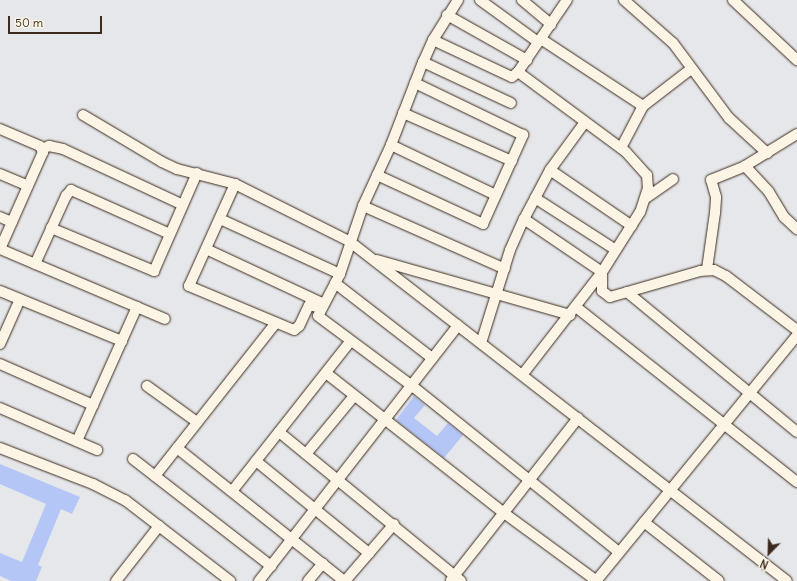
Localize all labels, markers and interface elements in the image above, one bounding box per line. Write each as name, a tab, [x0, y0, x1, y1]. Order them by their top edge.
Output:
scale bar	[10, 8, 104, 34]
text: 50 m	[15, 15, 43, 30]
north arrow	[749, 533, 789, 573]
text: N	[758, 556, 771, 572]

